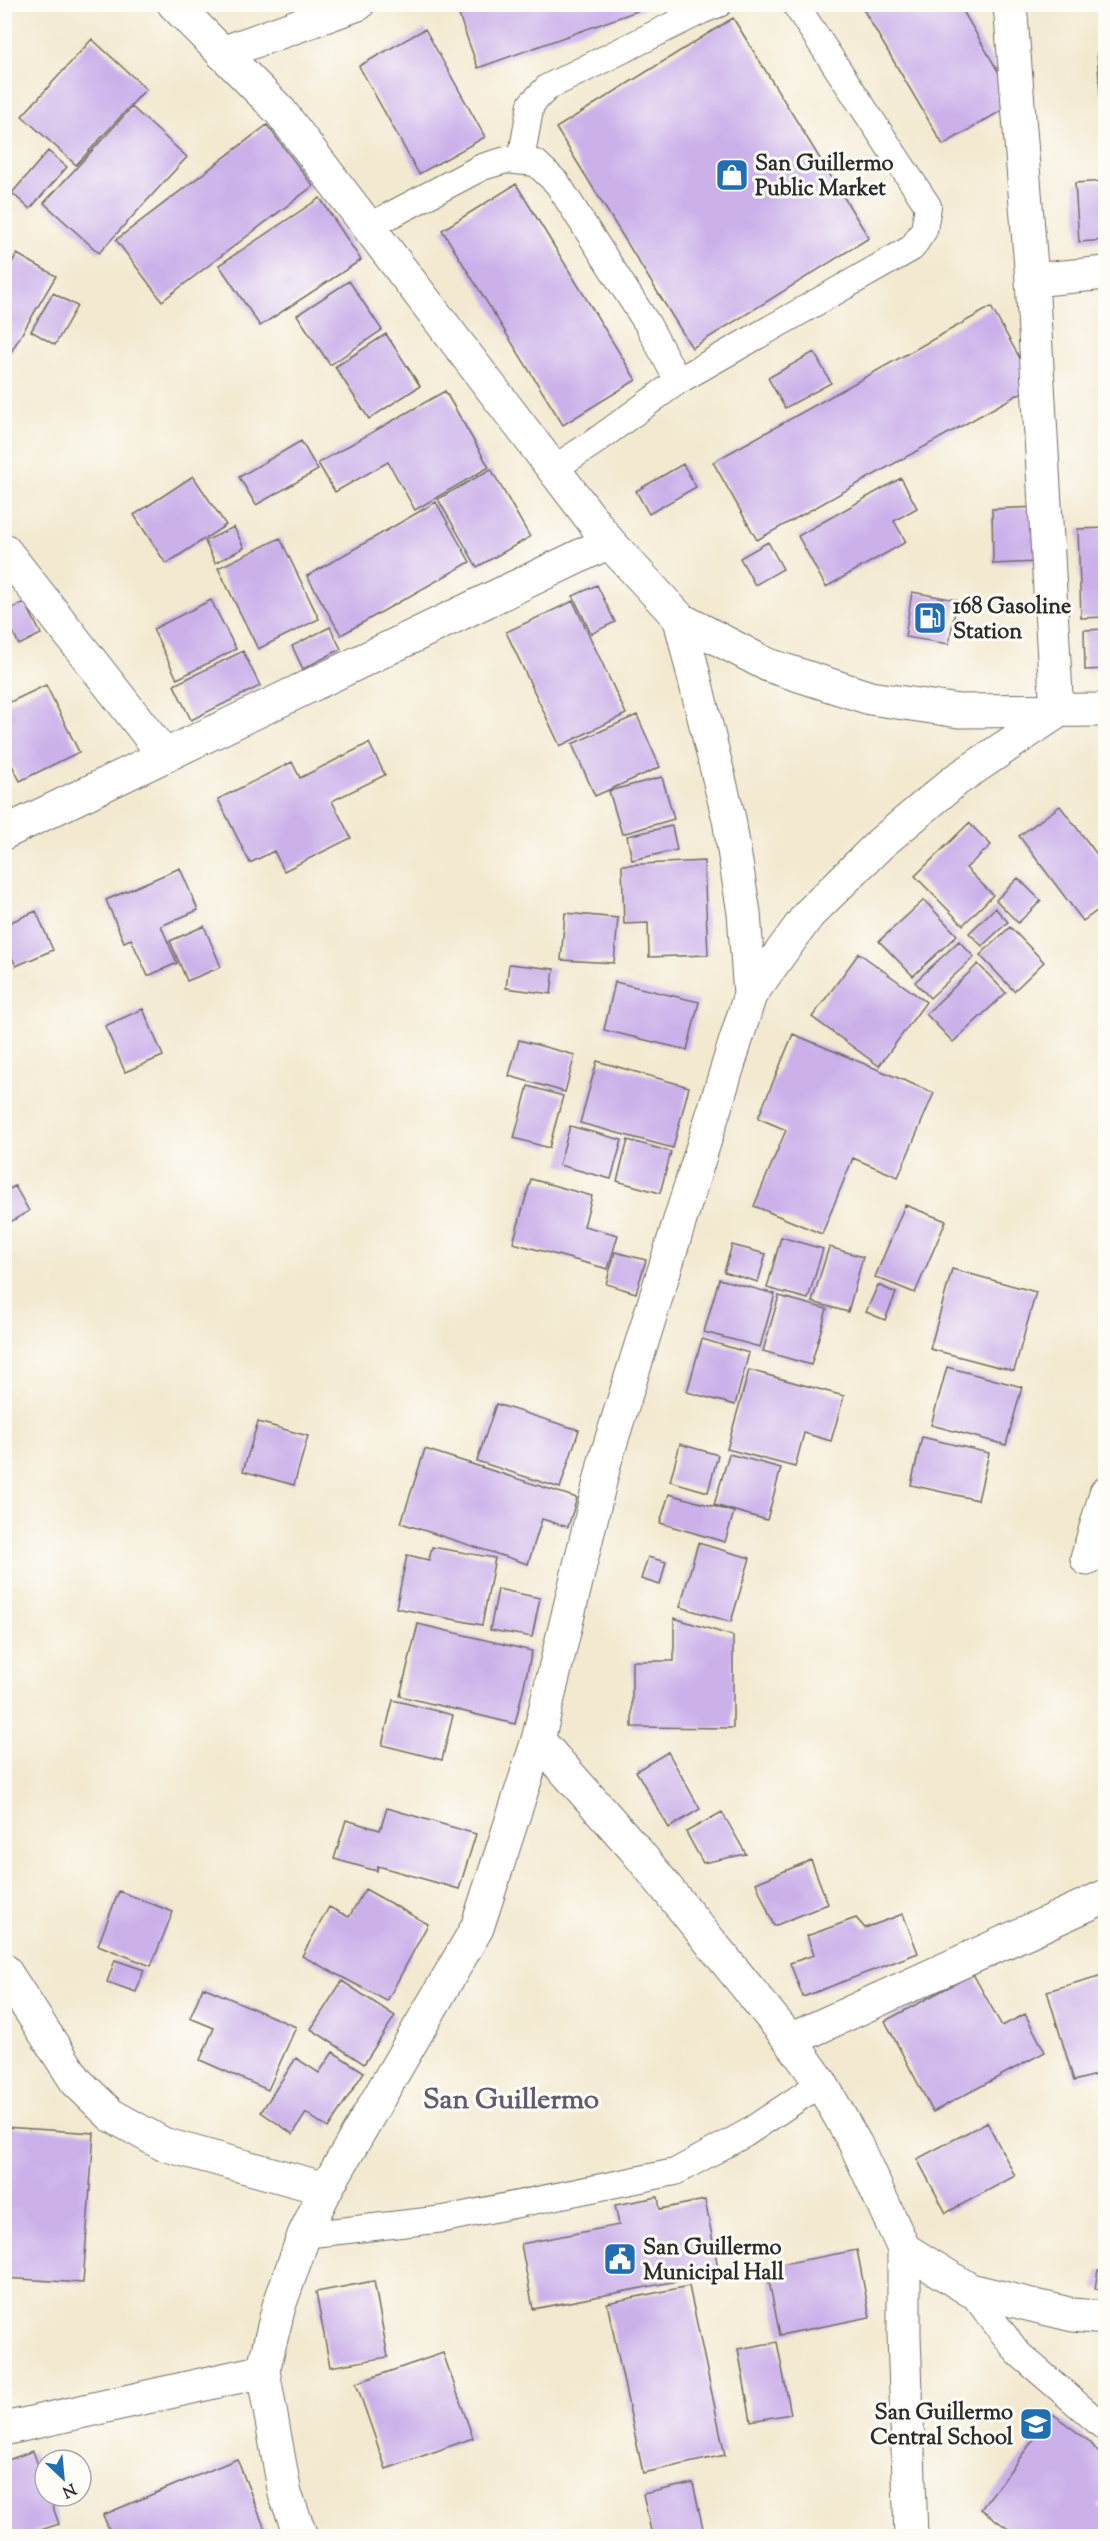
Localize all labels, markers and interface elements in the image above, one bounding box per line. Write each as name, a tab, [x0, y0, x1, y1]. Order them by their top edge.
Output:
place label: San Guillermo Public Market	[755, 149, 893, 206]
shop icon: San Guillermo Public Market	[714, 157, 750, 193]
place label: 168 Gasoline Station	[953, 592, 1071, 649]
fuel station icon: 168 Gasoline Station	[912, 600, 948, 636]
district label: San Guillermo	[423, 2081, 599, 2121]
place label: San Guillermo Municipal Hall	[643, 2233, 785, 2290]
public building icon: San Guillermo Municipal Hall	[602, 2241, 638, 2277]
place label: San Guillermo Central School	[870, 2398, 1014, 2455]
school or university icon: San Guillermo Central School	[1018, 2406, 1054, 2442]
north arrow	[33, 2448, 93, 2508]
text: N	[57, 2476, 79, 2502]

